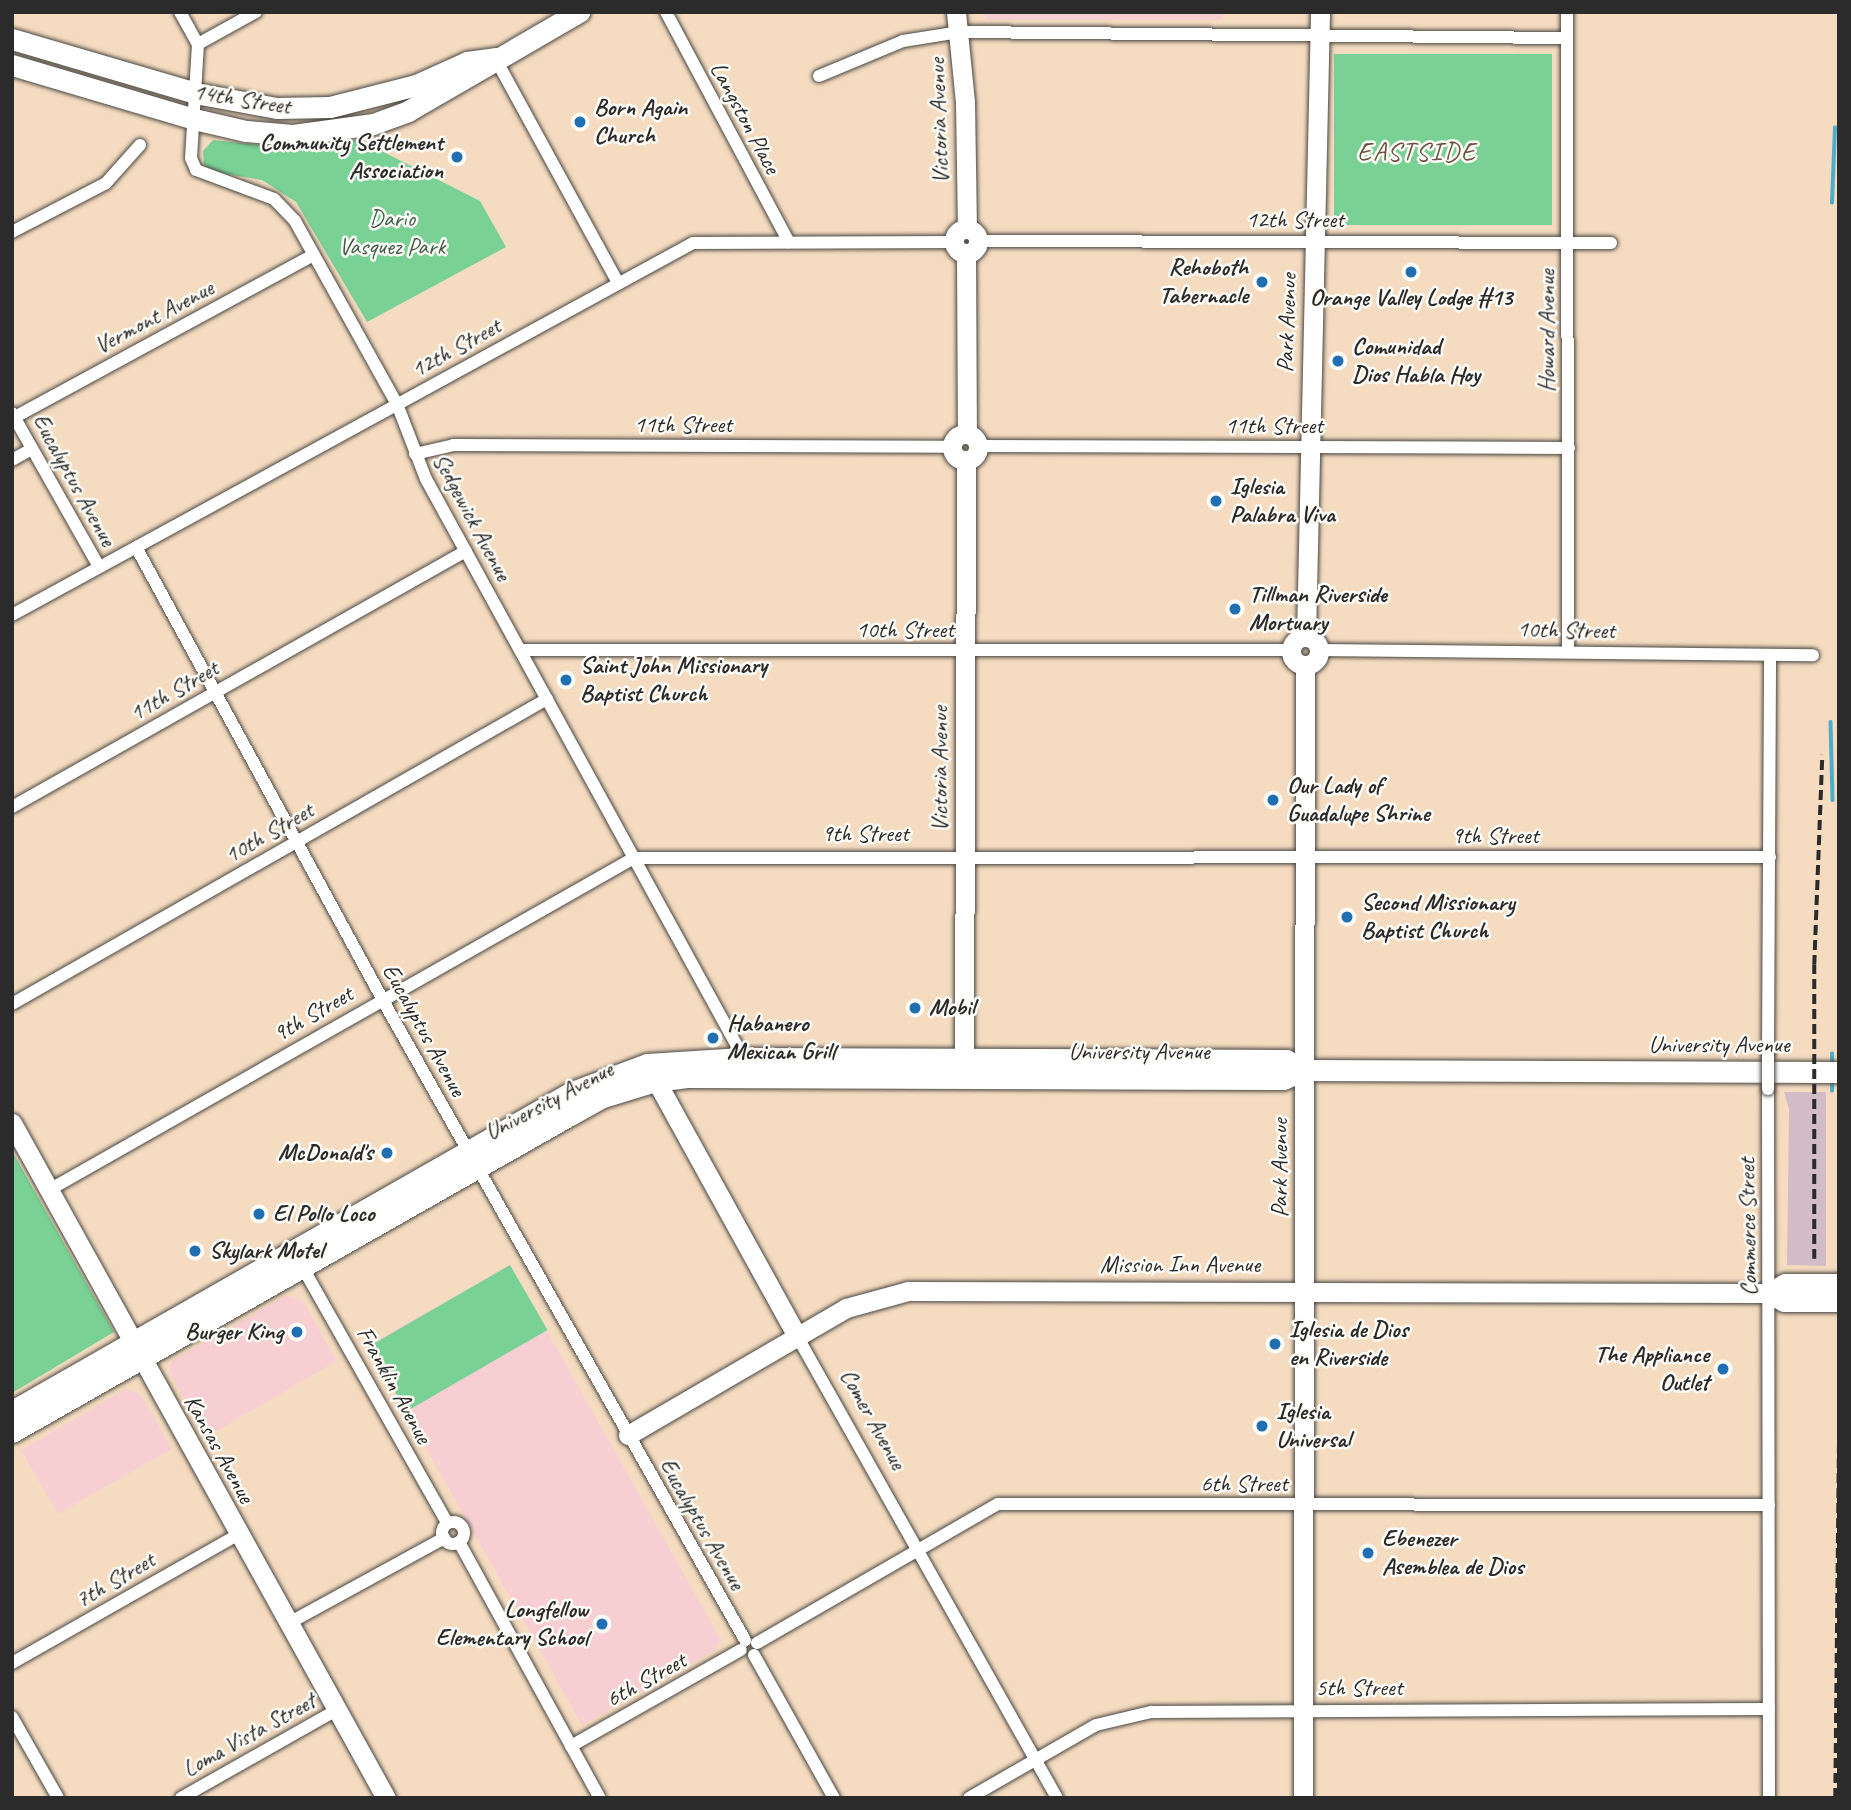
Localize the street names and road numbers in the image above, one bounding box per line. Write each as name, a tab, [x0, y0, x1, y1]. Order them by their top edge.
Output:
street label: Langston Place	[703, 57, 787, 179]
street label: Victoria Avenue	[922, 58, 956, 184]
street label: 14th Street	[191, 77, 293, 121]
street label: 12th Street	[1246, 206, 1344, 234]
street label: Howard Avenue	[1533, 270, 1561, 392]
street label: Park Avenue	[1271, 273, 1303, 373]
street label: Vermont Avenue	[90, 274, 218, 360]
street label: 12th Street	[406, 312, 506, 384]
street label: Eucalyptus Avenue	[26, 409, 122, 551]
street label: 11th Street	[634, 411, 732, 439]
street label: 11th Street	[1225, 412, 1323, 440]
street label: Sedgewick Avenue	[426, 448, 518, 586]
street label: 10th Street	[1516, 615, 1616, 645]
street label: 10th Street	[856, 616, 954, 644]
street label: 11th Street	[124, 654, 224, 728]
street label: Victoria Avenue	[926, 706, 954, 832]
street label: 10th Street	[219, 796, 319, 870]
street label: 9th Street	[821, 820, 909, 848]
street label: 9th Street	[1451, 822, 1539, 850]
street label: Eucalyptus Avenue	[376, 959, 472, 1101]
street label: 9th Street	[268, 980, 358, 1048]
street label: University Avenue	[1649, 1031, 1789, 1059]
street label: University Avenue	[1069, 1038, 1209, 1066]
street label: University Avenue	[480, 1055, 618, 1147]
street label: Park Avenue	[1266, 1118, 1294, 1218]
street label: Commerce Street	[1732, 1157, 1764, 1297]
street label: Mission Inn Avenue	[1100, 1251, 1260, 1279]
street label: Franklin Avenue	[350, 1321, 438, 1449]
street label: Comer Avenue	[834, 1364, 912, 1474]
street label: Kansas Avenue	[178, 1390, 260, 1508]
street label: Eucalyptus Avenue	[653, 1453, 751, 1595]
street label: 6th Street	[1200, 1470, 1288, 1498]
street label: 7th Street	[70, 1546, 160, 1614]
street label: 6th Street	[601, 1646, 691, 1714]
street label: 5th Street	[1315, 1674, 1403, 1702]
street label: Loma Vista Street	[177, 1687, 321, 1783]

